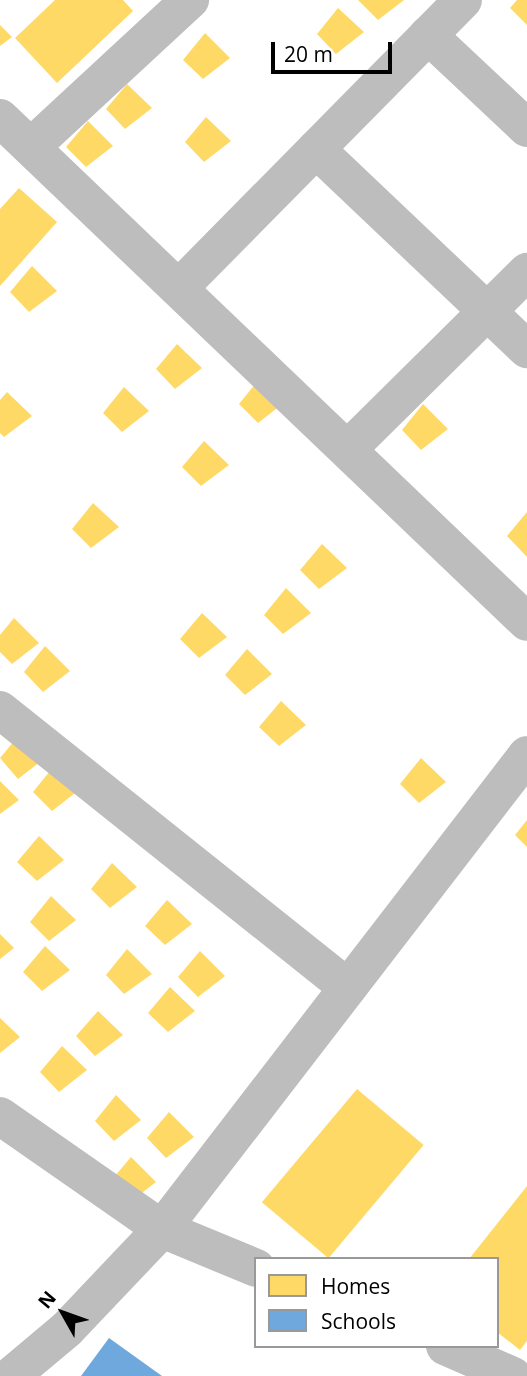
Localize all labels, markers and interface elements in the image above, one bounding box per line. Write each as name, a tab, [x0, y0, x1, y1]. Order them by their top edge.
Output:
scale bar	[275, 28, 396, 72]
text: 20 m	[284, 40, 333, 68]
legend	[254, 1257, 499, 1348]
text: Homes	[321, 1272, 390, 1300]
north arrow	[28, 1278, 98, 1348]
text: N	[32, 1285, 62, 1314]
text: Schools	[321, 1307, 396, 1335]

